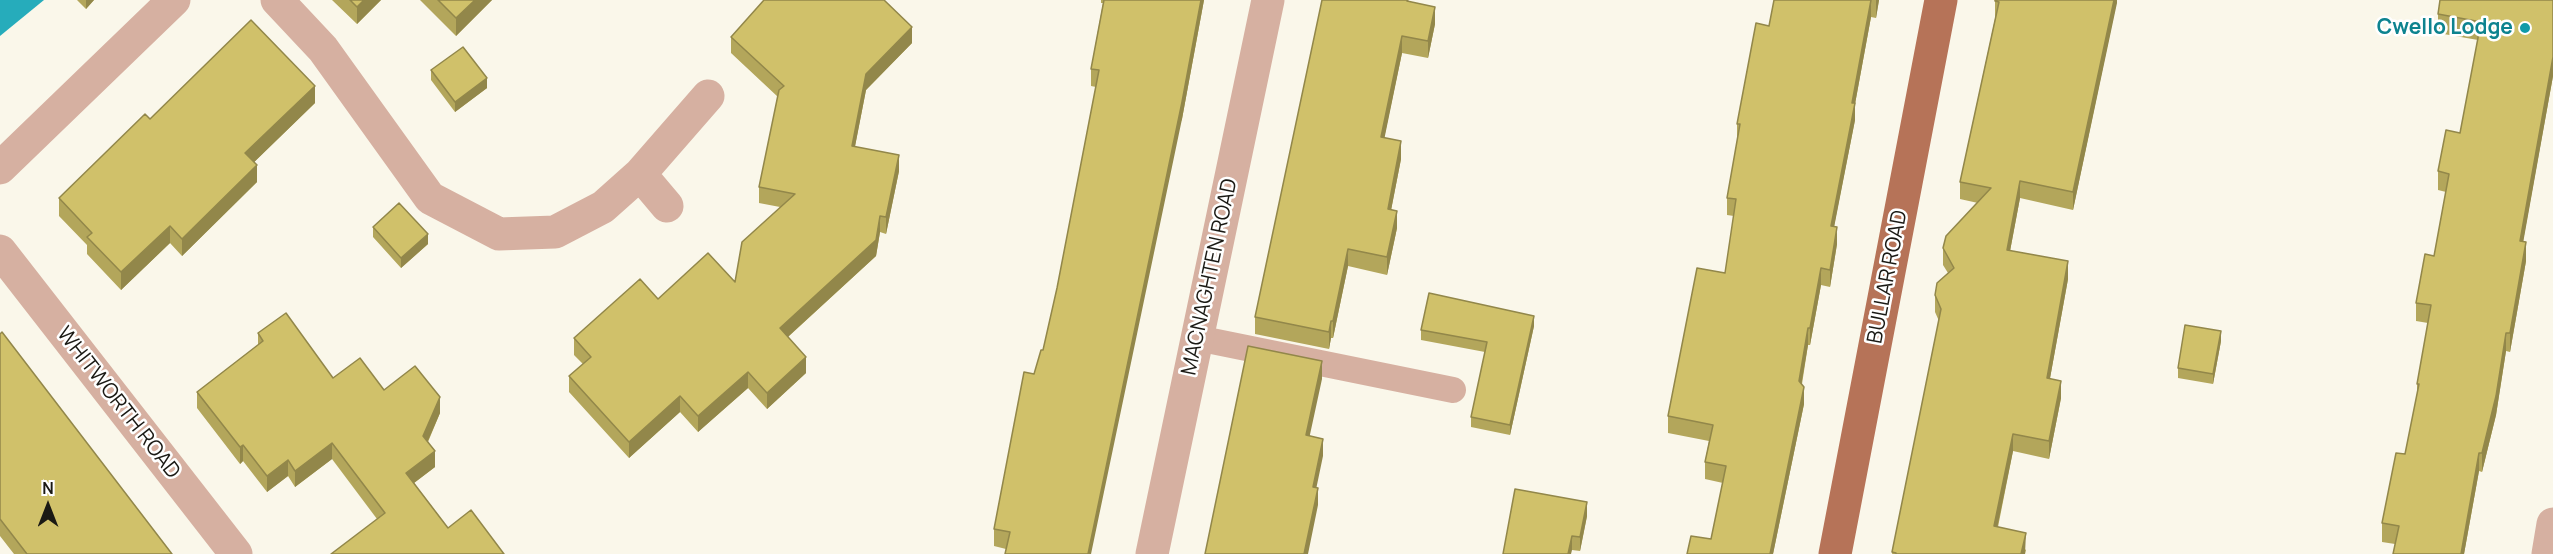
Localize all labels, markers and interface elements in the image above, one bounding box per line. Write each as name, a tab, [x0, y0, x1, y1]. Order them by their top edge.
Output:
place label: Cwello Lodge	[2377, 15, 2513, 41]
marker: Cwello Lodge	[2518, 21, 2532, 35]
street label: MACNAGHTEN ROAD	[1177, 176, 1243, 378]
street label: BULLAR ROAD	[1863, 208, 1913, 346]
street label: WHITWORTH ROAD	[51, 322, 185, 484]
north arrow	[18, 476, 78, 536]
text: N	[42, 477, 54, 499]

